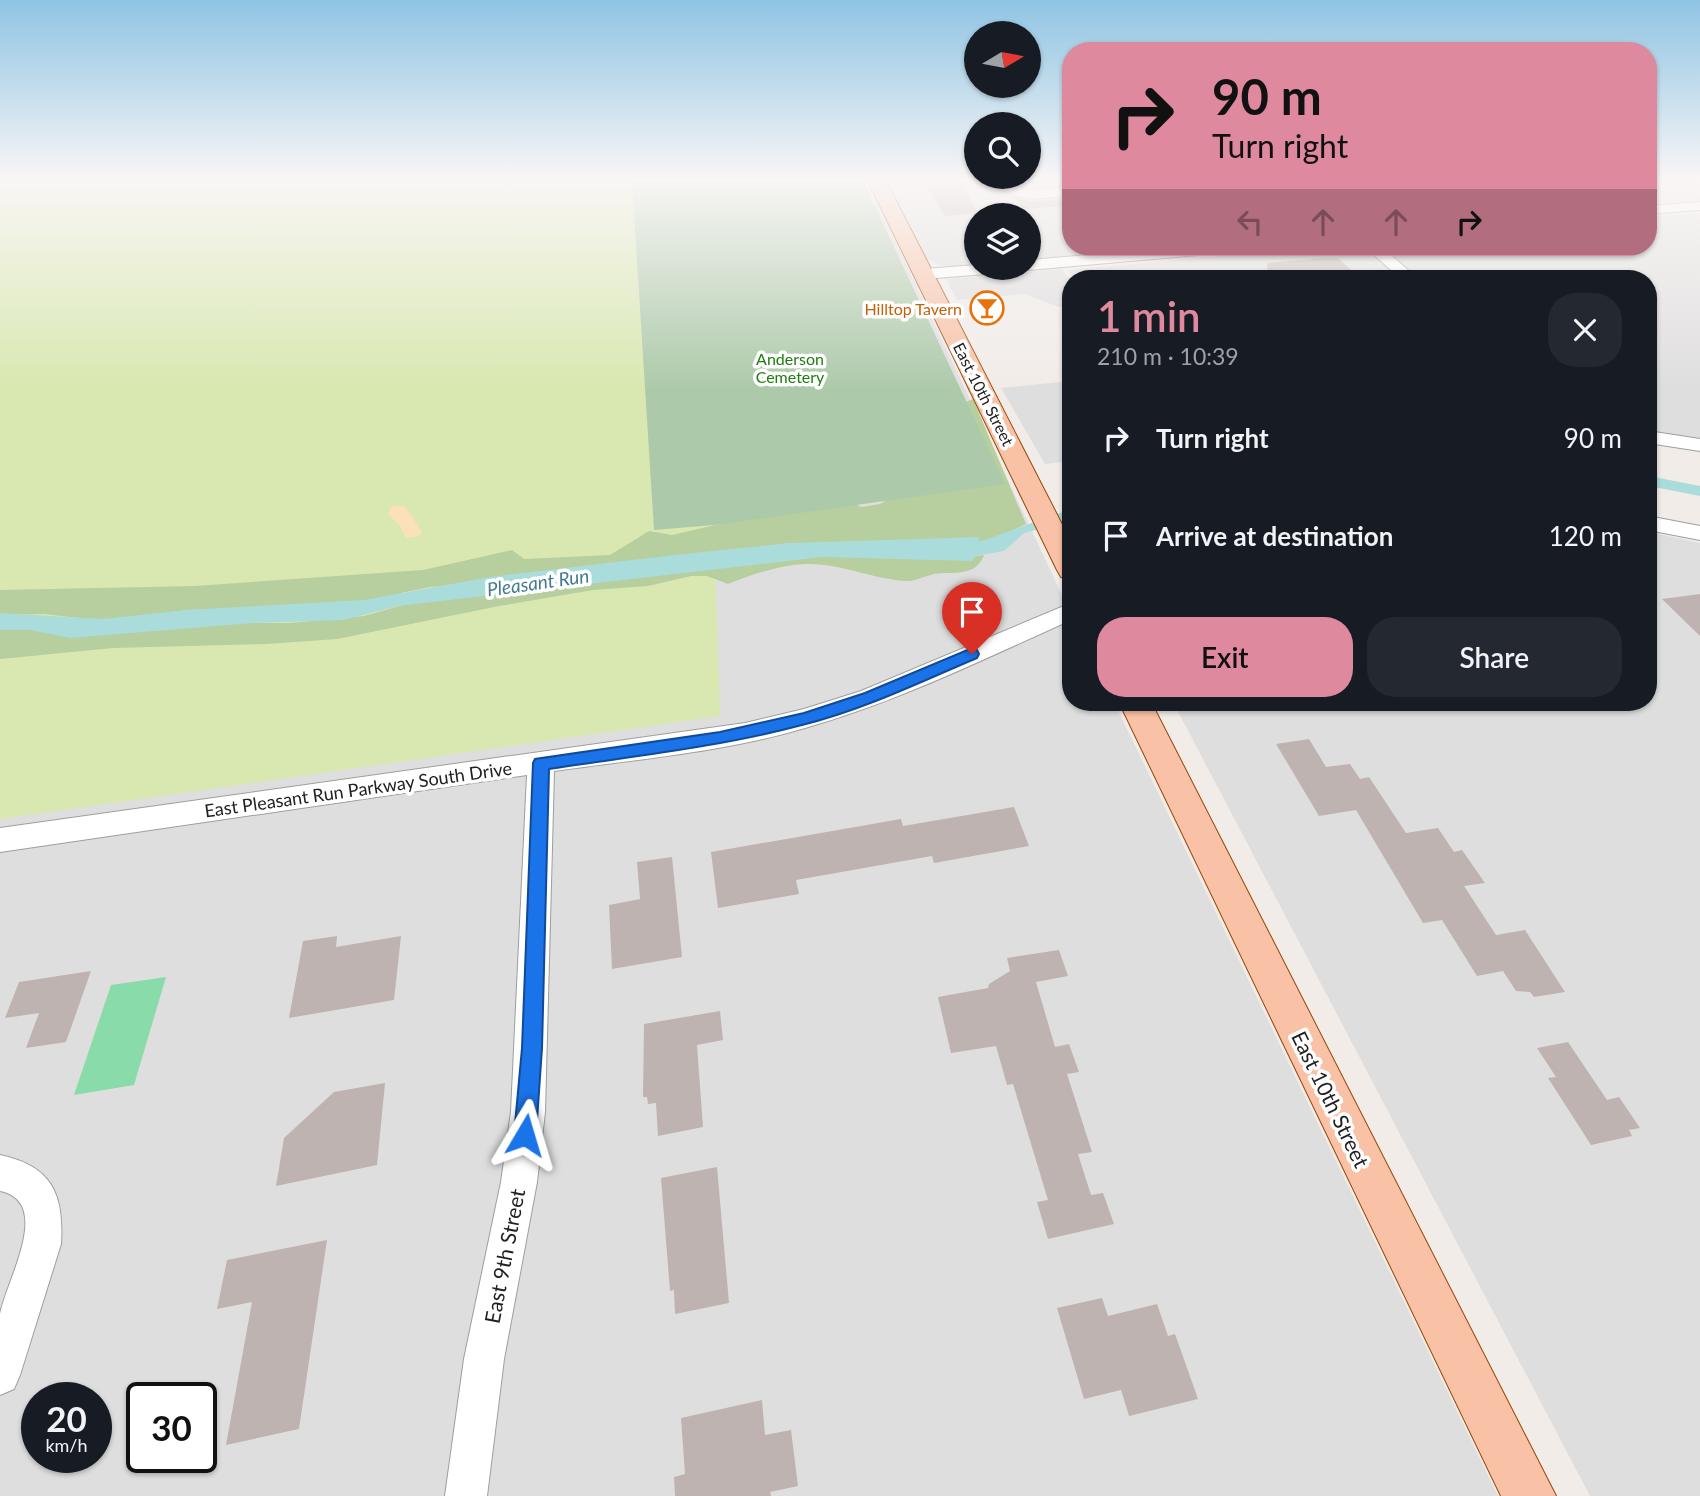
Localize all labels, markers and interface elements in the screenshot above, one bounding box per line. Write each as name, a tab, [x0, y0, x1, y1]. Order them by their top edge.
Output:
north arrow	[964, 21, 1041, 98]
map controls	[964, 21, 1041, 280]
text: 90 m	[1212, 67, 1322, 125]
icon: right	[1097, 70, 1188, 161]
button: search	[964, 112, 1041, 189]
text: Turn right	[1212, 126, 1348, 165]
button: layers	[964, 203, 1041, 280]
icon: left	[1231, 203, 1269, 241]
icon: ahead	[1304, 203, 1342, 241]
icon: ahead	[1377, 203, 1415, 241]
icon: right	[1450, 203, 1488, 241]
bar icon: Hilltop Tavern	[968, 289, 1006, 327]
text: 1 min	[1097, 291, 1201, 341]
button: close	[1548, 293, 1622, 367]
place label: Hilltop Tavern	[865, 299, 962, 318]
street label: East 10th Street	[950, 339, 1018, 449]
text: 210 m · 10:39	[1097, 342, 1239, 370]
park label: Anderson Cemetery	[756, 349, 825, 386]
icon: right	[1097, 419, 1135, 457]
text: Turn right	[1156, 422, 1269, 454]
text: 90 m	[1564, 422, 1622, 454]
icon: arrive	[1097, 517, 1135, 555]
text: Arrive at destination	[1156, 520, 1393, 552]
text: 120 m	[1549, 520, 1622, 552]
water label: Pleasant Run	[485, 563, 591, 601]
pin	[942, 582, 1002, 654]
icon: arrive	[953, 593, 991, 631]
button: Exit	[1097, 617, 1353, 697]
button: Share	[1367, 617, 1622, 697]
street label: East Pleasant Run Parkway South Drive	[203, 757, 513, 821]
street label: East 10th Street	[1287, 1027, 1375, 1172]
position arrow	[488, 1098, 562, 1172]
street label: East 9th Street	[479, 1186, 529, 1325]
speed limit sign: 30	[126, 1382, 217, 1473]
text: 20	[46, 1397, 87, 1439]
text: km/h	[45, 1434, 88, 1456]

